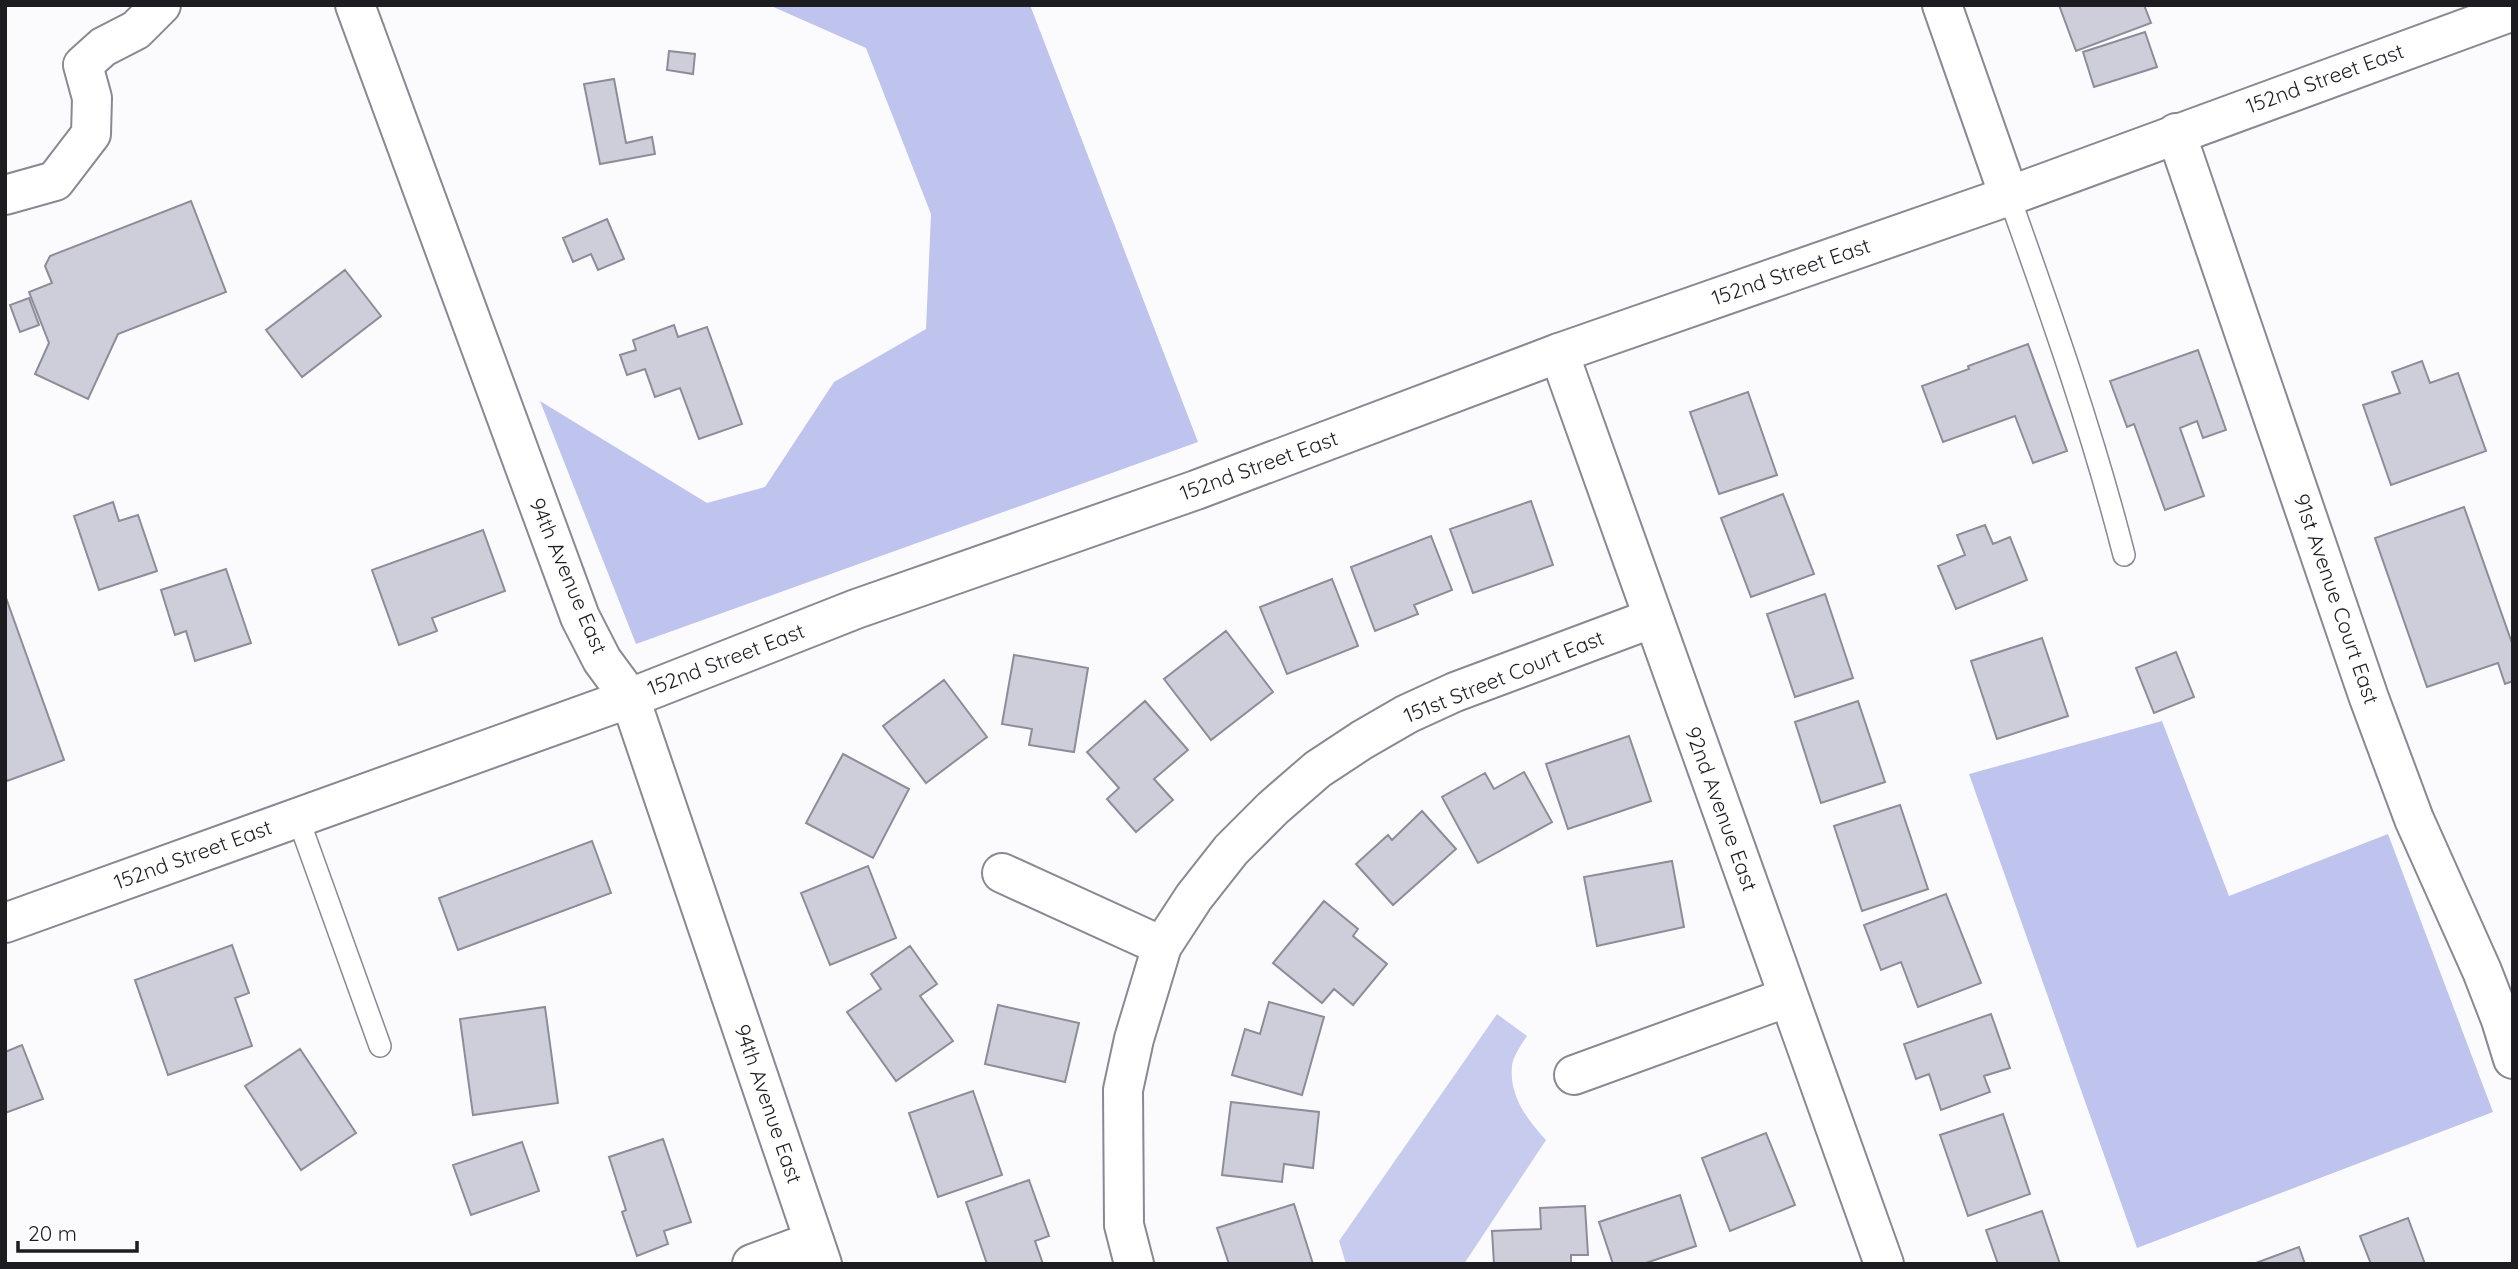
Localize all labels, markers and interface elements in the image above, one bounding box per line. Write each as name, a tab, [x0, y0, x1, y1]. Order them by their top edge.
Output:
street label: 152nd Street East	[2242, 37, 2407, 119]
street label: 152nd Street East	[1708, 232, 1873, 310]
street label: 152nd Street East	[1176, 424, 1341, 506]
street label: 91st Avenue Court East	[2289, 490, 2385, 707]
street label: 94th Avenue East	[524, 494, 613, 657]
street label: 152nd Street East	[643, 617, 808, 701]
street label: 151st Street Court East	[1400, 624, 1608, 728]
street label: 92nd Avenue East	[1680, 723, 1764, 894]
street label: 152nd Street East	[110, 813, 275, 895]
street label: 94th Avenue East	[730, 1021, 808, 1187]
scale bar	[18, 1210, 136, 1254]
text: 20 m	[28, 1220, 77, 1246]

